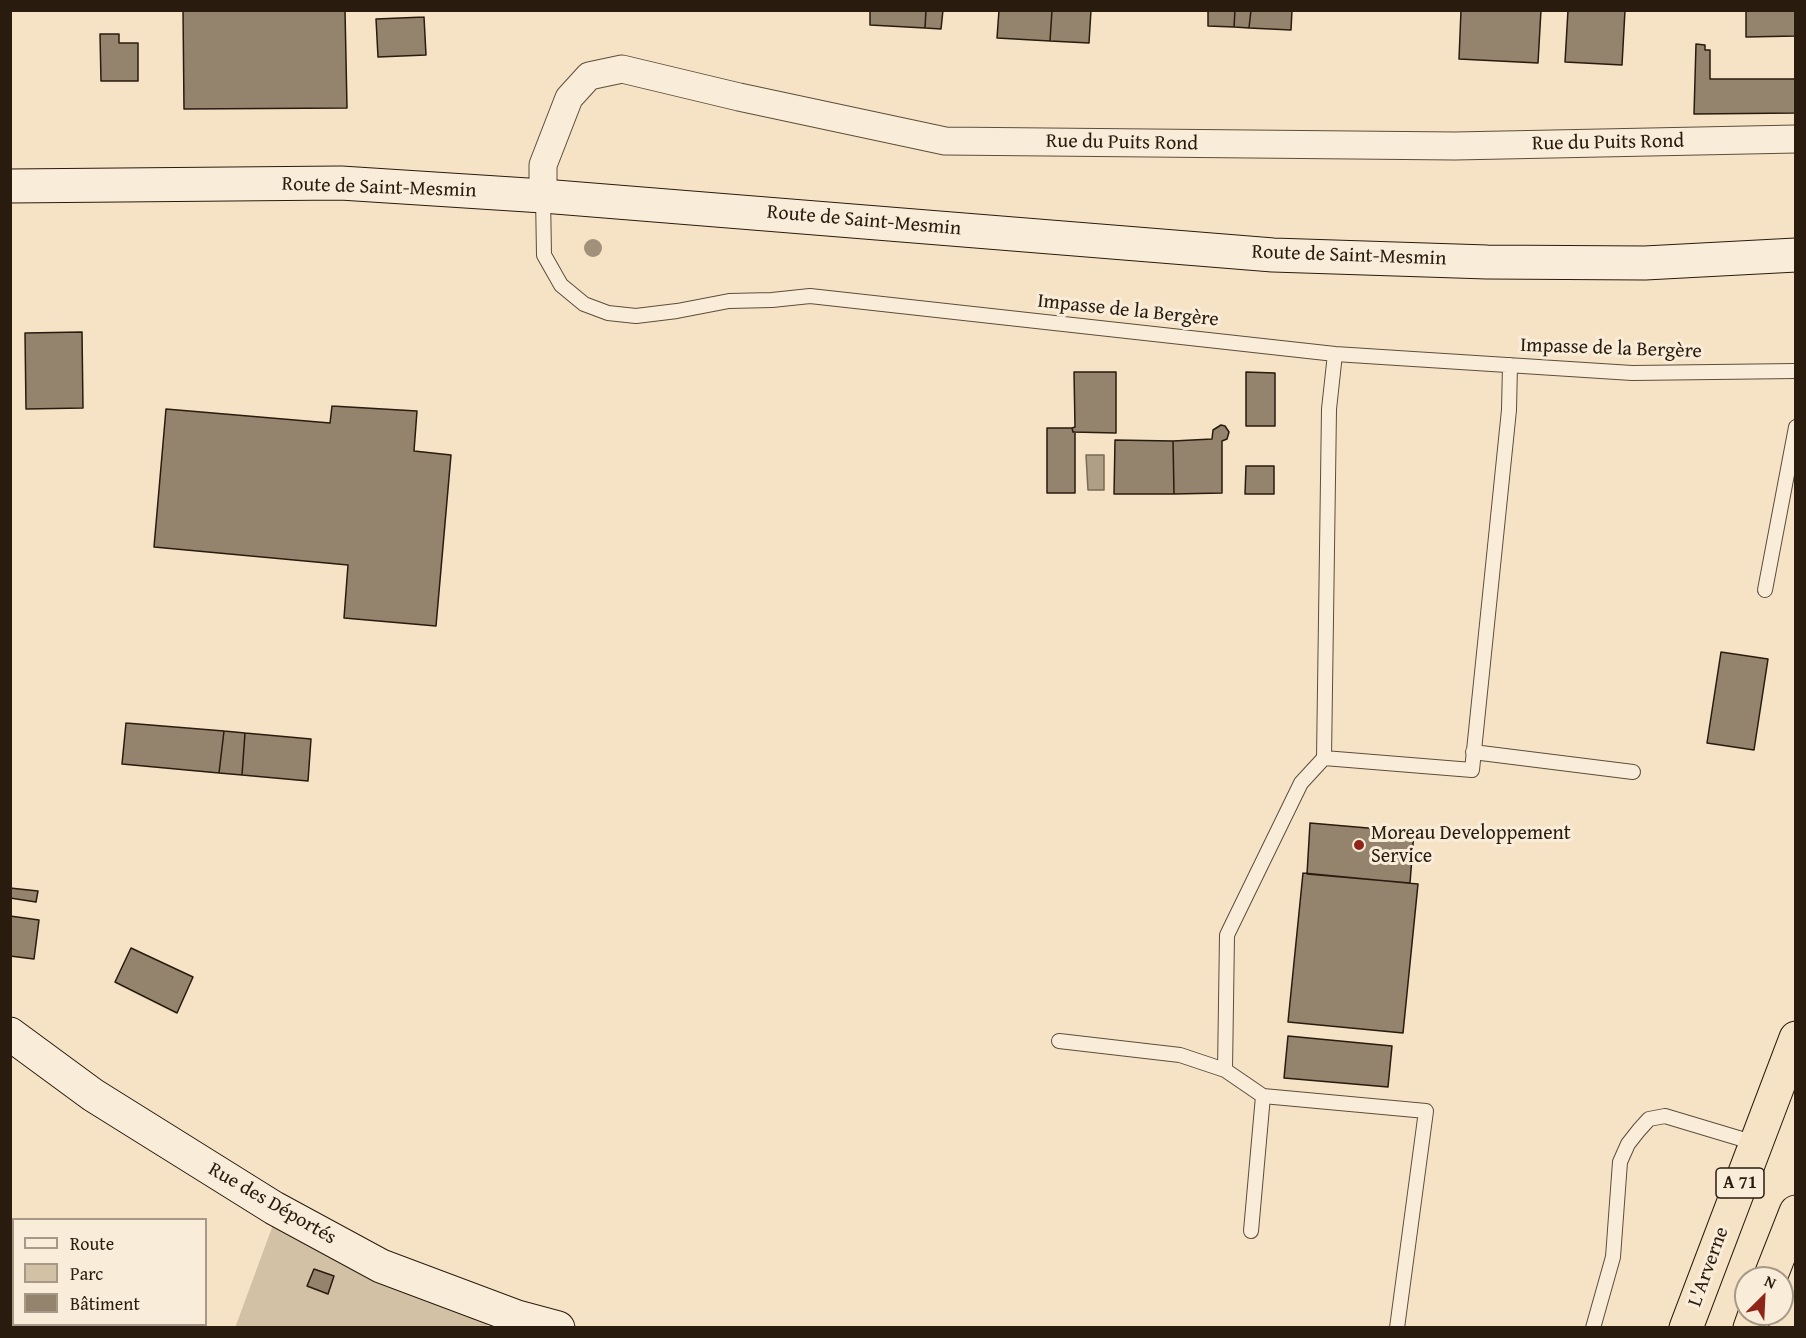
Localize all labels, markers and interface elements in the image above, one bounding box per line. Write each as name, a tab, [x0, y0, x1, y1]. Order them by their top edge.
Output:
street label: Rue du Puits Rond	[1046, 130, 1198, 156]
street label: Rue du Puits Rond	[1532, 130, 1684, 156]
street label: Route de Saint-Mesmin	[281, 173, 477, 203]
street label: Route de Saint-Mesmin	[766, 201, 962, 241]
street label: Route de Saint-Mesmin	[1251, 241, 1447, 271]
street label: Impasse de la Bergère	[1036, 290, 1220, 332]
street label: Impasse de la Bergère	[1520, 334, 1702, 364]
place label: Moreau Developpement Service	[1371, 822, 1571, 869]
marker: Moreau Developpement Service	[1352, 838, 1366, 852]
street label: Rue des Déportés	[204, 1158, 340, 1250]
road number: A 71	[1716, 1168, 1764, 1198]
legend	[12, 1218, 207, 1326]
street label: L'Arverne	[1684, 1224, 1734, 1310]
text: Route	[70, 1230, 114, 1257]
text: Parc	[70, 1260, 103, 1287]
north arrow	[1734, 1266, 1794, 1326]
text: N	[1761, 1268, 1780, 1295]
text: Bâtiment	[70, 1290, 140, 1317]

